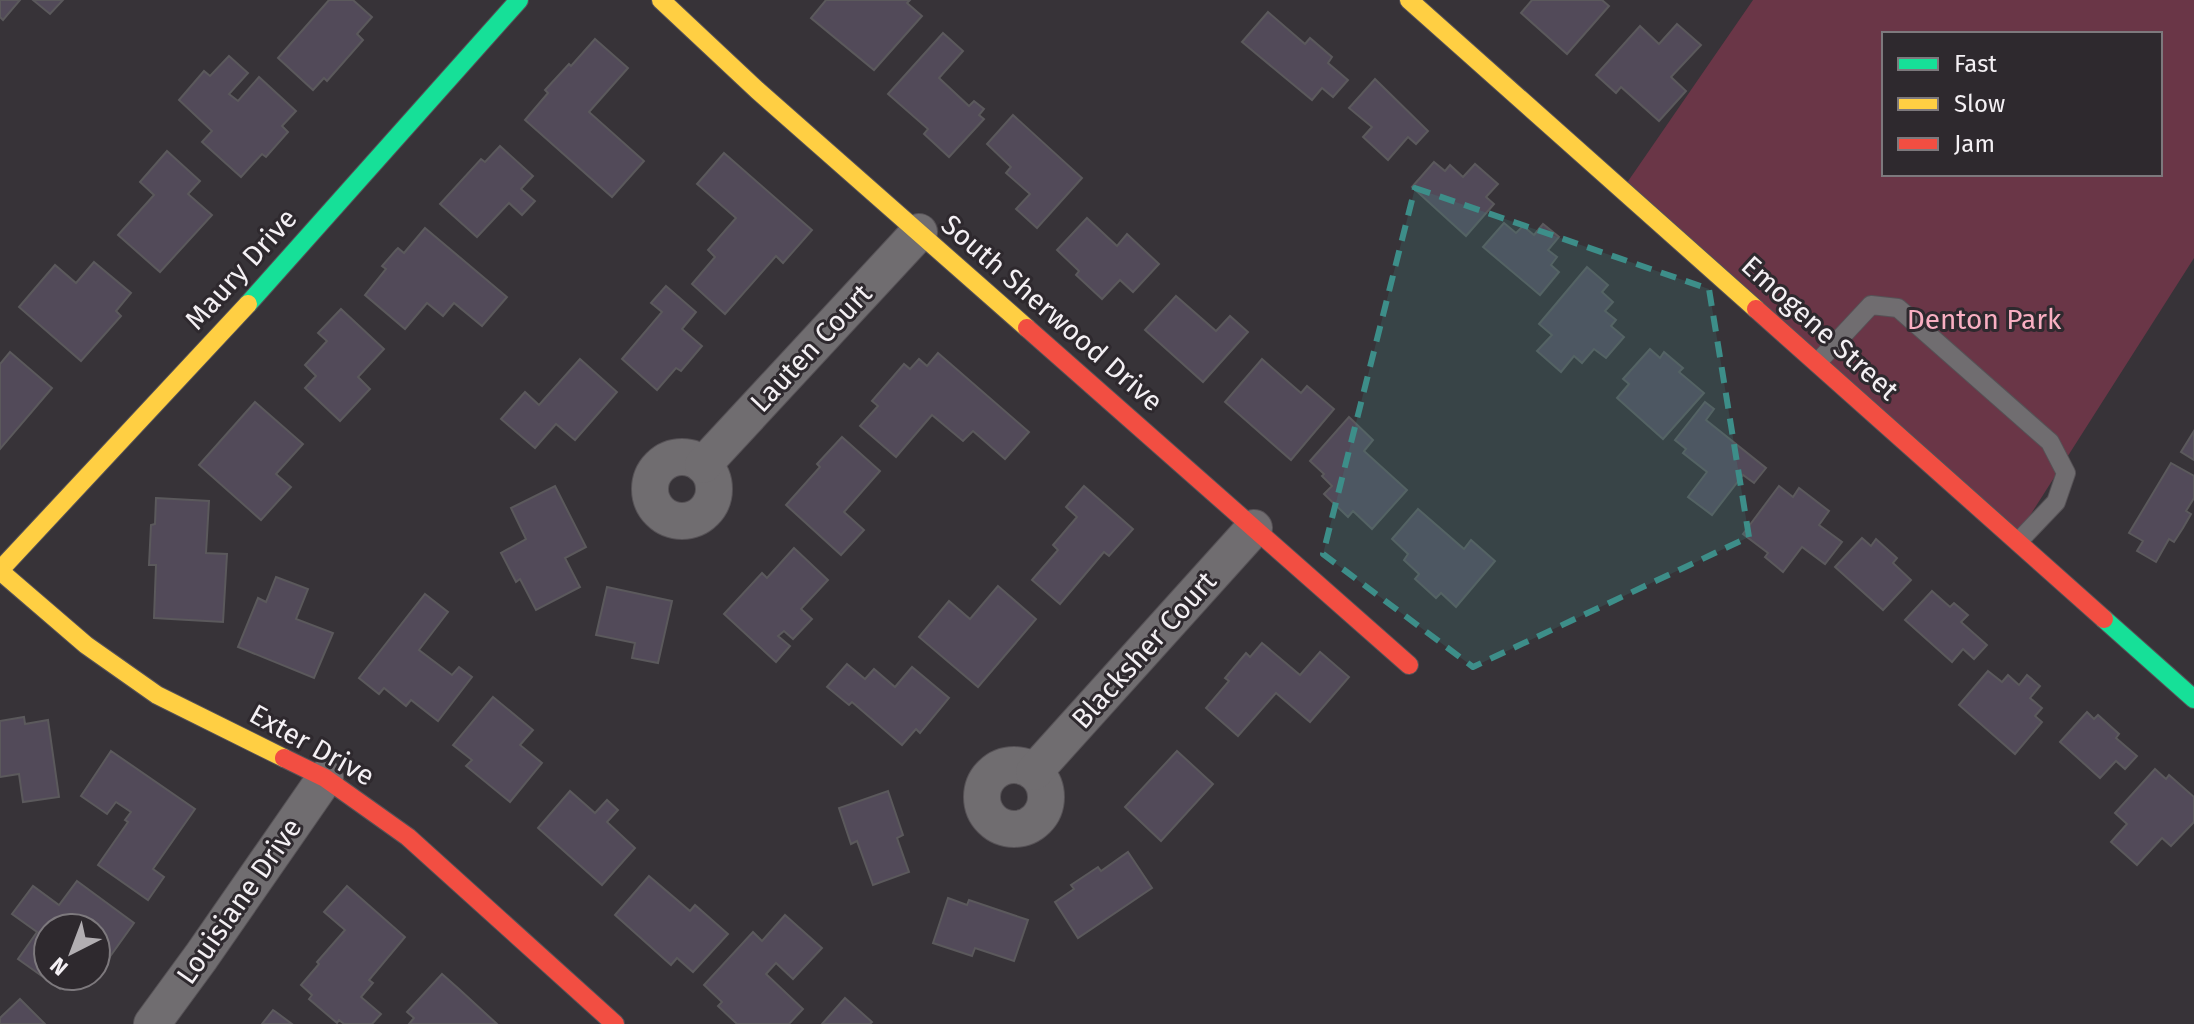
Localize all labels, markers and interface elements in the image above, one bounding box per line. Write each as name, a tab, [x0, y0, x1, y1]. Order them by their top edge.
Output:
legend	[1882, 32, 2162, 176]
text: Fast	[1954, 50, 1997, 78]
text: Slow	[1954, 90, 2005, 118]
text: Jam	[1954, 130, 1995, 158]
street label: Maury Drive	[178, 202, 304, 336]
street label: South Sherwood Drive	[935, 208, 1169, 418]
street label: Emogene Street	[1735, 249, 1906, 408]
street label: Lauten Court	[743, 277, 879, 419]
park label: Denton Park	[1907, 303, 2062, 336]
street label: Blacksher Court	[1065, 564, 1224, 735]
street label: Exter Drive	[244, 697, 380, 793]
street label: Louisiane Drive	[170, 812, 308, 990]
north arrow	[32, 912, 112, 992]
text: N	[44, 952, 73, 981]

